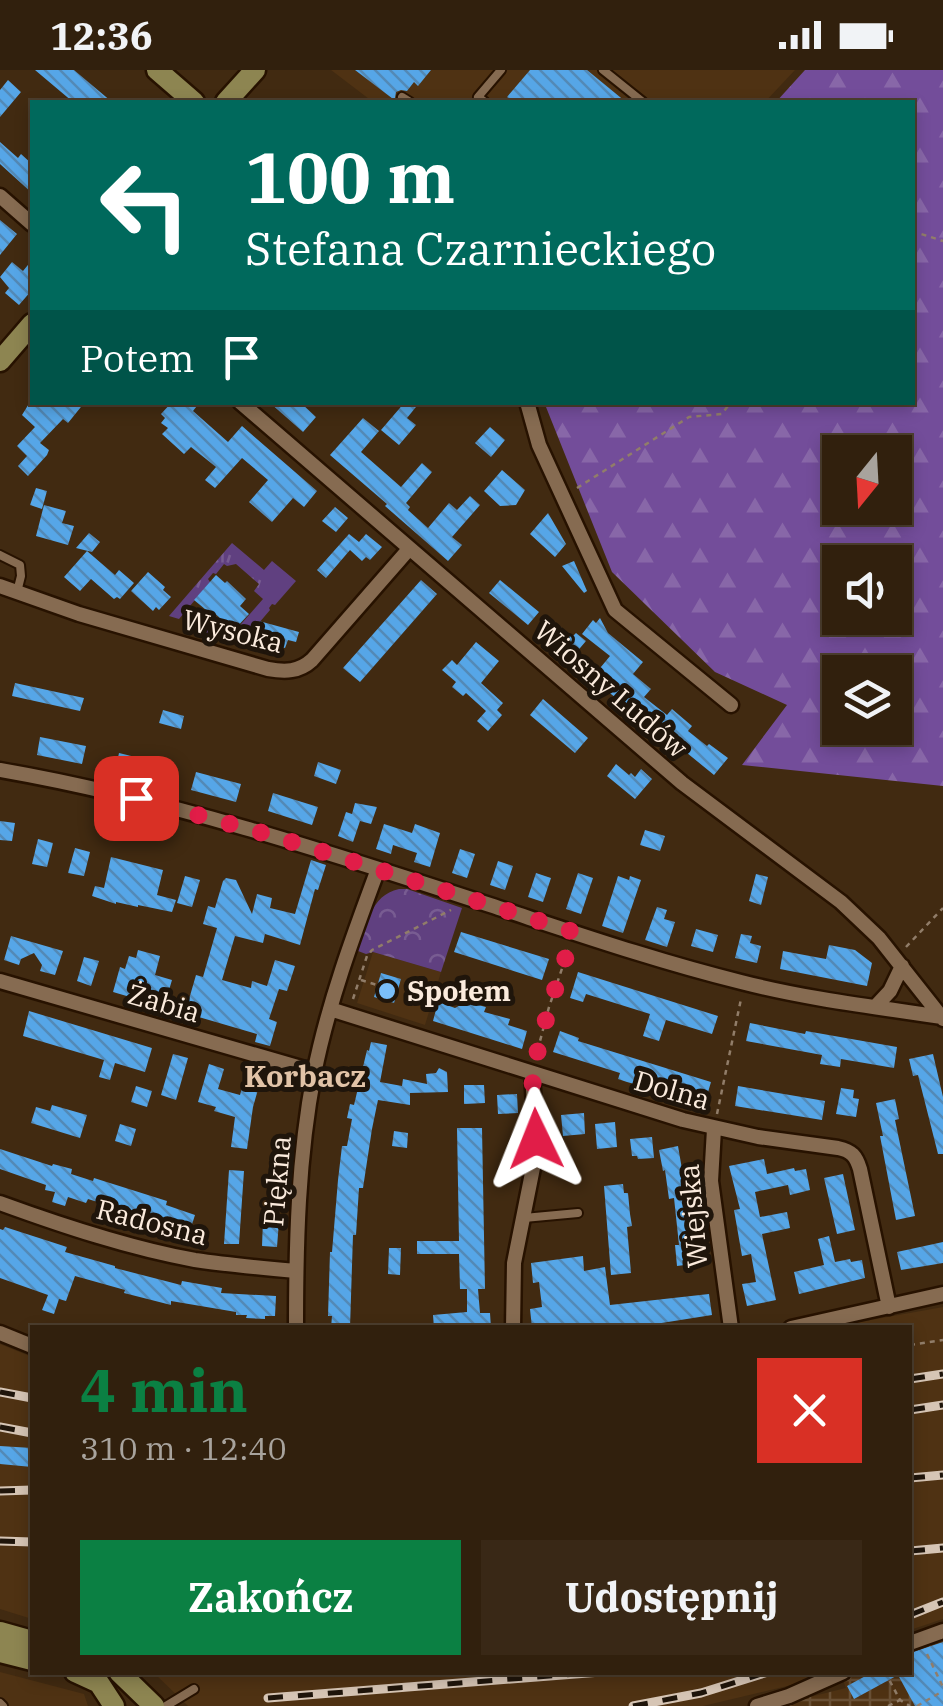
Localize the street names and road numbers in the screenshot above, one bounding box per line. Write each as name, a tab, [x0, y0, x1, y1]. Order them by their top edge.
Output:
street label: Wysoka	[179, 600, 287, 661]
street label: Wiosny Ludów	[527, 612, 696, 766]
street label: Żabia	[124, 975, 205, 1030]
street label: Dolna	[630, 1061, 714, 1118]
street label: Piękna	[254, 1134, 299, 1228]
street label: Wiejska	[670, 1162, 715, 1270]
street label: Radosna	[92, 1190, 212, 1253]

